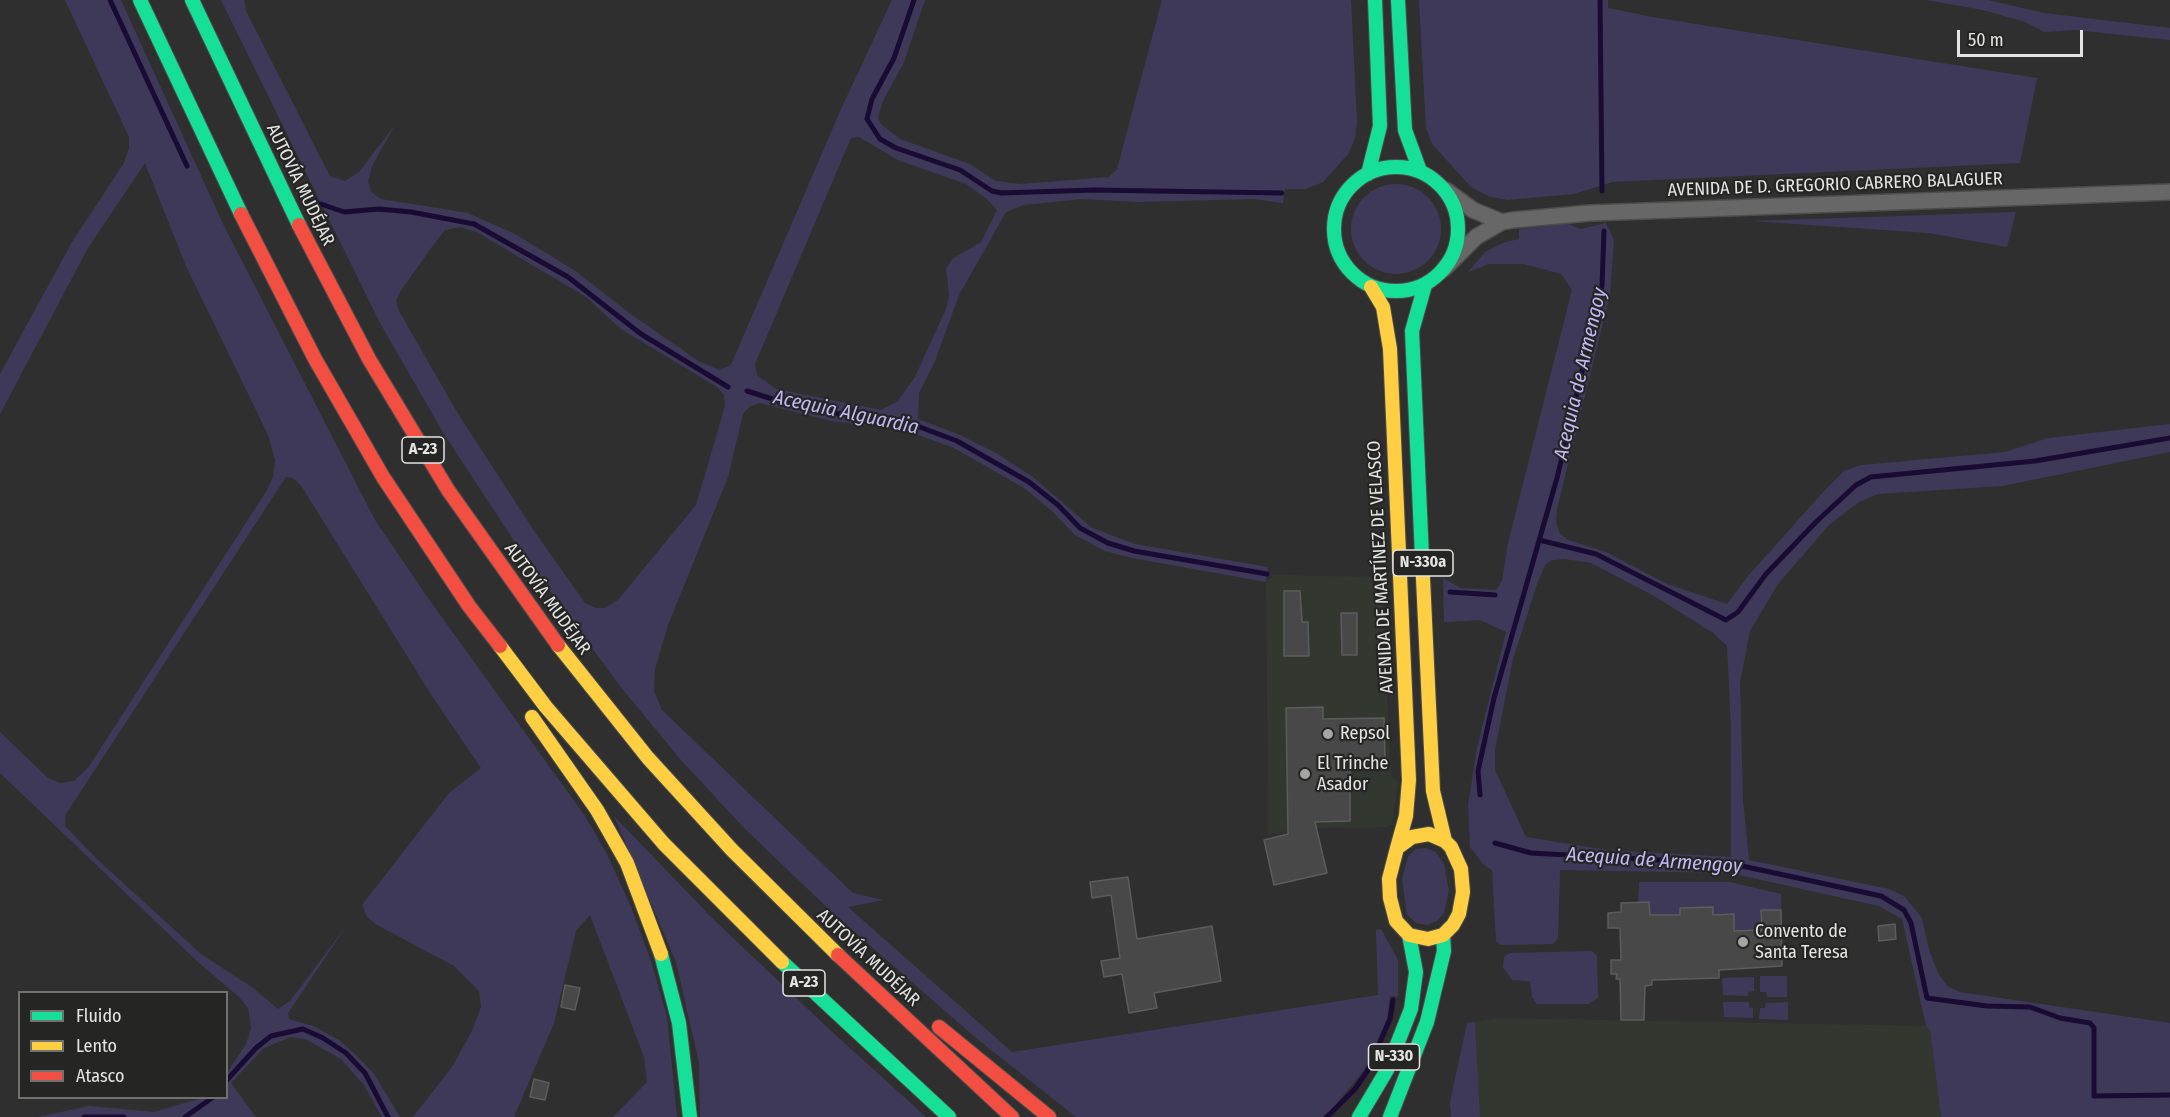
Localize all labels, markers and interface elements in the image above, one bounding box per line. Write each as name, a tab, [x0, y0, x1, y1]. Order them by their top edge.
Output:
scale bar	[1960, 18, 2086, 56]
text: 50 m	[1968, 29, 2004, 51]
street label: AUTOVÍA MUDÉJAR	[261, 121, 339, 249]
street label: AVENIDA DE D. GREGORIO CABRERO BALAGUER	[1667, 168, 2003, 202]
water label: Acequia de Armengoy	[1550, 286, 1612, 462]
water label: Acequia Alguardia	[771, 386, 921, 440]
road number: A-23	[402, 437, 444, 463]
street label: AVENIDA DE MARTÍNEZ DE VELASCO	[1364, 440, 1398, 694]
street label: AUTOVÍA MUDÉJAR	[499, 539, 595, 659]
road number: N-330a	[1393, 550, 1453, 576]
place label: Repsol	[1340, 723, 1390, 745]
marker: Repsol	[1321, 727, 1335, 741]
place label: El Trinche Asador	[1317, 753, 1388, 795]
marker: El Trinche Asador	[1298, 767, 1312, 781]
water label: Acequia de Armengoy	[1566, 843, 1742, 879]
street label: AUTOVÍA MUDÉJAR	[812, 905, 924, 1011]
place label: Convento de Santa Teresa	[1755, 921, 1848, 964]
marker: Convento de Santa Teresa	[1736, 935, 1750, 949]
road number: A-23	[783, 970, 825, 996]
legend	[18, 991, 228, 1099]
text: Fluido	[76, 1005, 122, 1027]
text: Lento	[76, 1035, 117, 1057]
road number: N-330	[1368, 1044, 1420, 1070]
text: Atasco	[76, 1065, 124, 1087]

